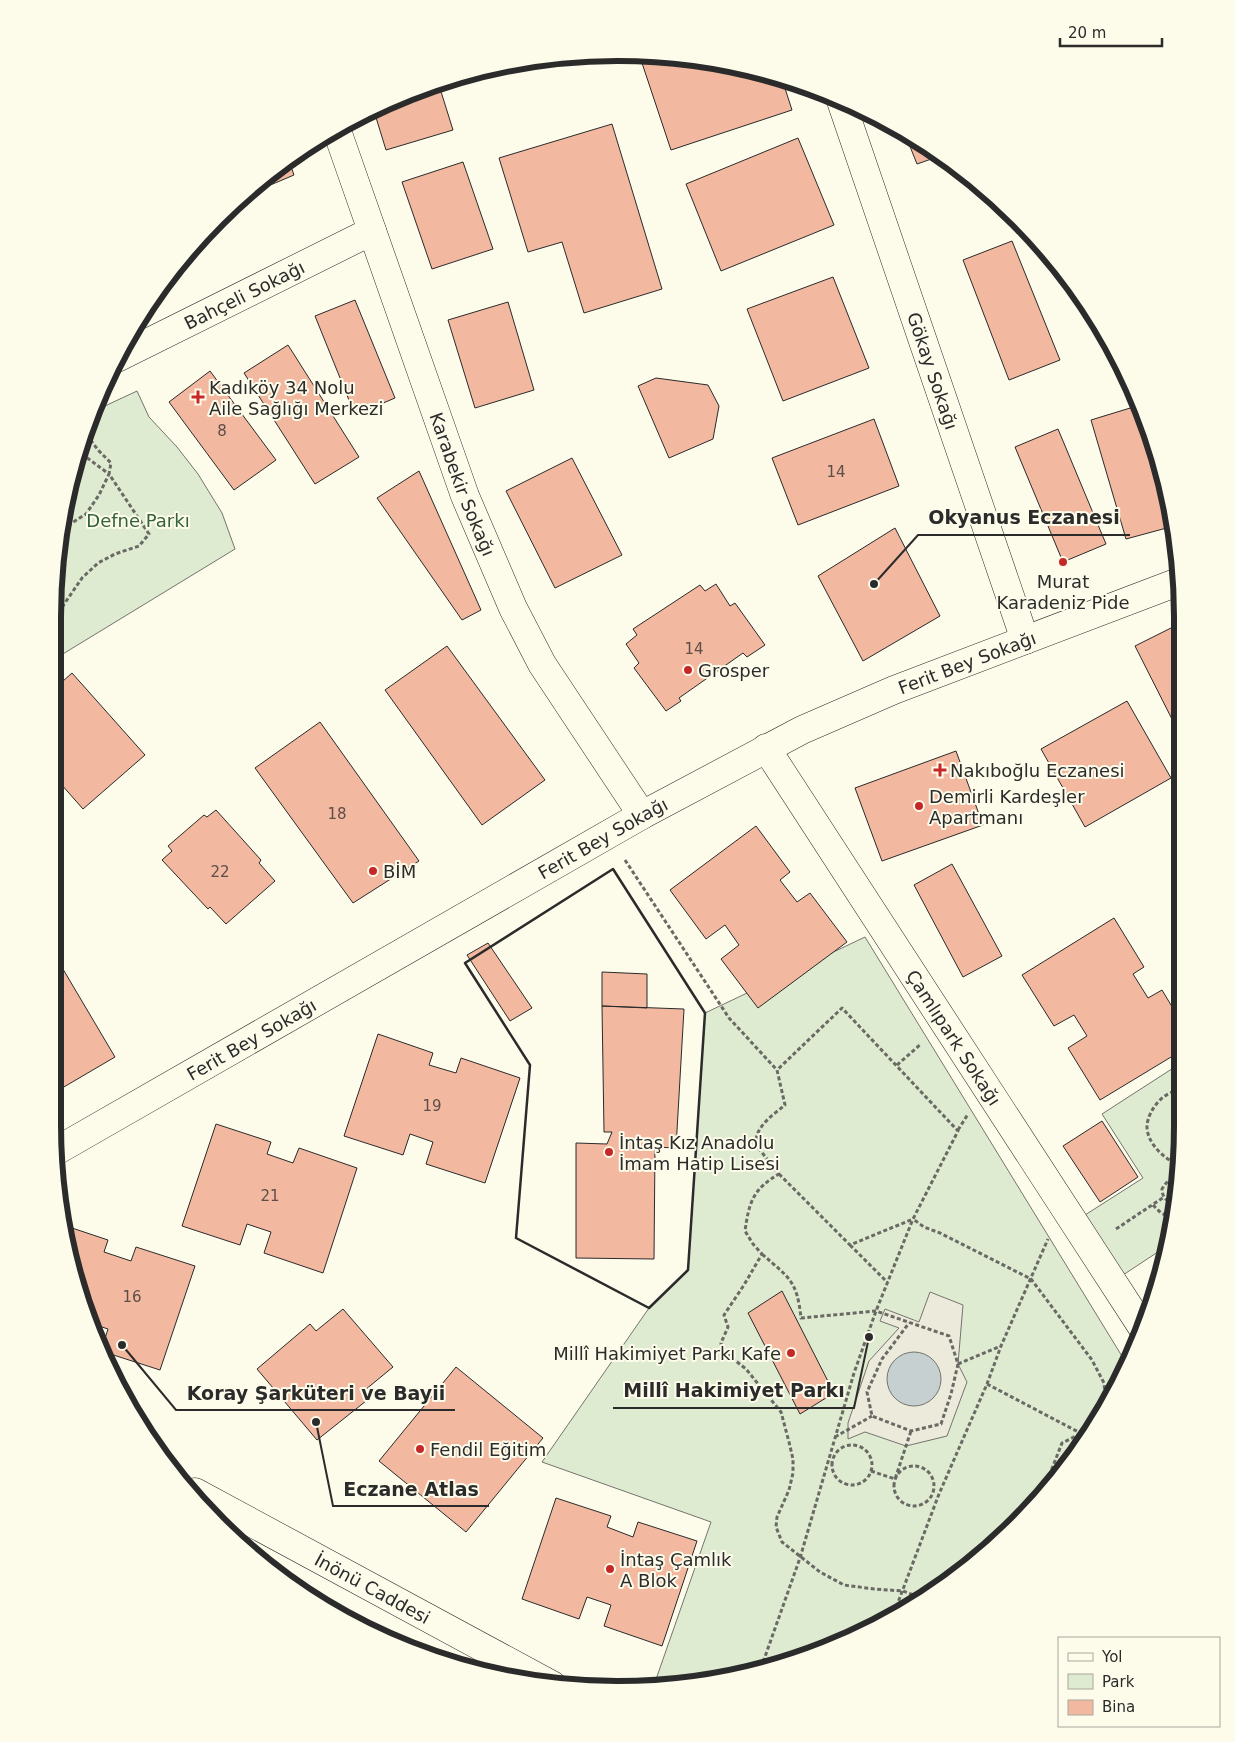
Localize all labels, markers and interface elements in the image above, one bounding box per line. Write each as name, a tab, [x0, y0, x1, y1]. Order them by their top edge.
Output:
scale bar	[1060, 15, 1162, 47]
text: 20 m	[1068, 24, 1106, 42]
street label: Bahçeli Sokağı	[181, 256, 308, 333]
street label: Gökay Sokağı	[903, 309, 963, 432]
place label: Kadıköy 34 Nolu Aile Sağlığı Merkezi	[209, 377, 383, 419]
marker: Kadıköy 34 Nolu Aile Sağlığı Merkezi	[191, 390, 205, 404]
street label: Karabekir Sokağı	[426, 409, 500, 559]
house number: 8	[217, 422, 227, 440]
house number: 14	[826, 463, 846, 481]
callout: Okyanus Eczanesi	[918, 501, 1130, 535]
text: Okyanus Eczanesi	[928, 506, 1120, 528]
park label: Defne Parkı	[86, 510, 190, 531]
marker: Murat Karadeniz Pide	[1057, 556, 1069, 568]
place label: Murat Karadeniz Pide	[997, 571, 1130, 613]
street label: Ferit Bey Sokağı	[895, 627, 1039, 698]
house number: 14	[684, 640, 704, 658]
place label: Grosper	[698, 660, 770, 681]
marker: Grosper	[682, 664, 694, 676]
place label: Nakıboğlu Eczanesi	[950, 760, 1125, 781]
marker: Nakıboğlu Eczanesi	[934, 764, 946, 776]
place label: Demirli Kardeşler Apartmanı	[929, 786, 1085, 828]
street label: Ferit Bey Sokağı	[534, 793, 671, 883]
marker: Demirli Kardeşler Apartmanı	[913, 800, 925, 812]
house number: 18	[327, 805, 347, 823]
place label: BİM	[383, 861, 416, 882]
house number: 22	[210, 863, 230, 881]
marker: BİM	[367, 865, 379, 877]
street label: Çamlıpark Sokağı	[902, 966, 1006, 1109]
street label: Ferit Bey Sokağı	[183, 994, 320, 1084]
house number: 19	[422, 1097, 442, 1115]
place label: İntaş Kız Anadolu İmam Hatip Lisesi	[619, 1132, 780, 1174]
marker: İntaş Kız Anadolu İmam Hatip Lisesi	[603, 1146, 615, 1158]
house number: 21	[260, 1187, 280, 1205]
house number: 16	[122, 1288, 142, 1306]
place label: Millî Hakimiyet Parkı Kafe	[553, 1343, 781, 1364]
marker: Millî Hakimiyet Parkı Kafe	[785, 1347, 797, 1359]
callout: Millî Hakimiyet Parkı	[613, 1374, 854, 1408]
callout: Koray Şarküteri ve Bayii	[176, 1376, 455, 1410]
text: Millî Hakimiyet Parkı	[623, 1379, 845, 1401]
text: Koray Şarküteri ve Bayii	[187, 1382, 445, 1404]
place label: Fendil Eğitim	[430, 1439, 546, 1460]
marker: Fendil Eğitim	[414, 1443, 426, 1455]
callout: Eczane Atlas	[333, 1472, 489, 1506]
text: Eczane Atlas	[343, 1478, 479, 1500]
street label: İnönü Caddesi	[311, 1548, 434, 1628]
place label: İntaş Çamlık A Blok	[620, 1549, 732, 1591]
marker: İntaş Çamlık A Blok	[604, 1563, 616, 1575]
legend	[1058, 1637, 1220, 1727]
text: Yol	[1101, 1648, 1123, 1666]
text: Park	[1102, 1673, 1135, 1691]
text: Bina	[1102, 1698, 1135, 1716]

